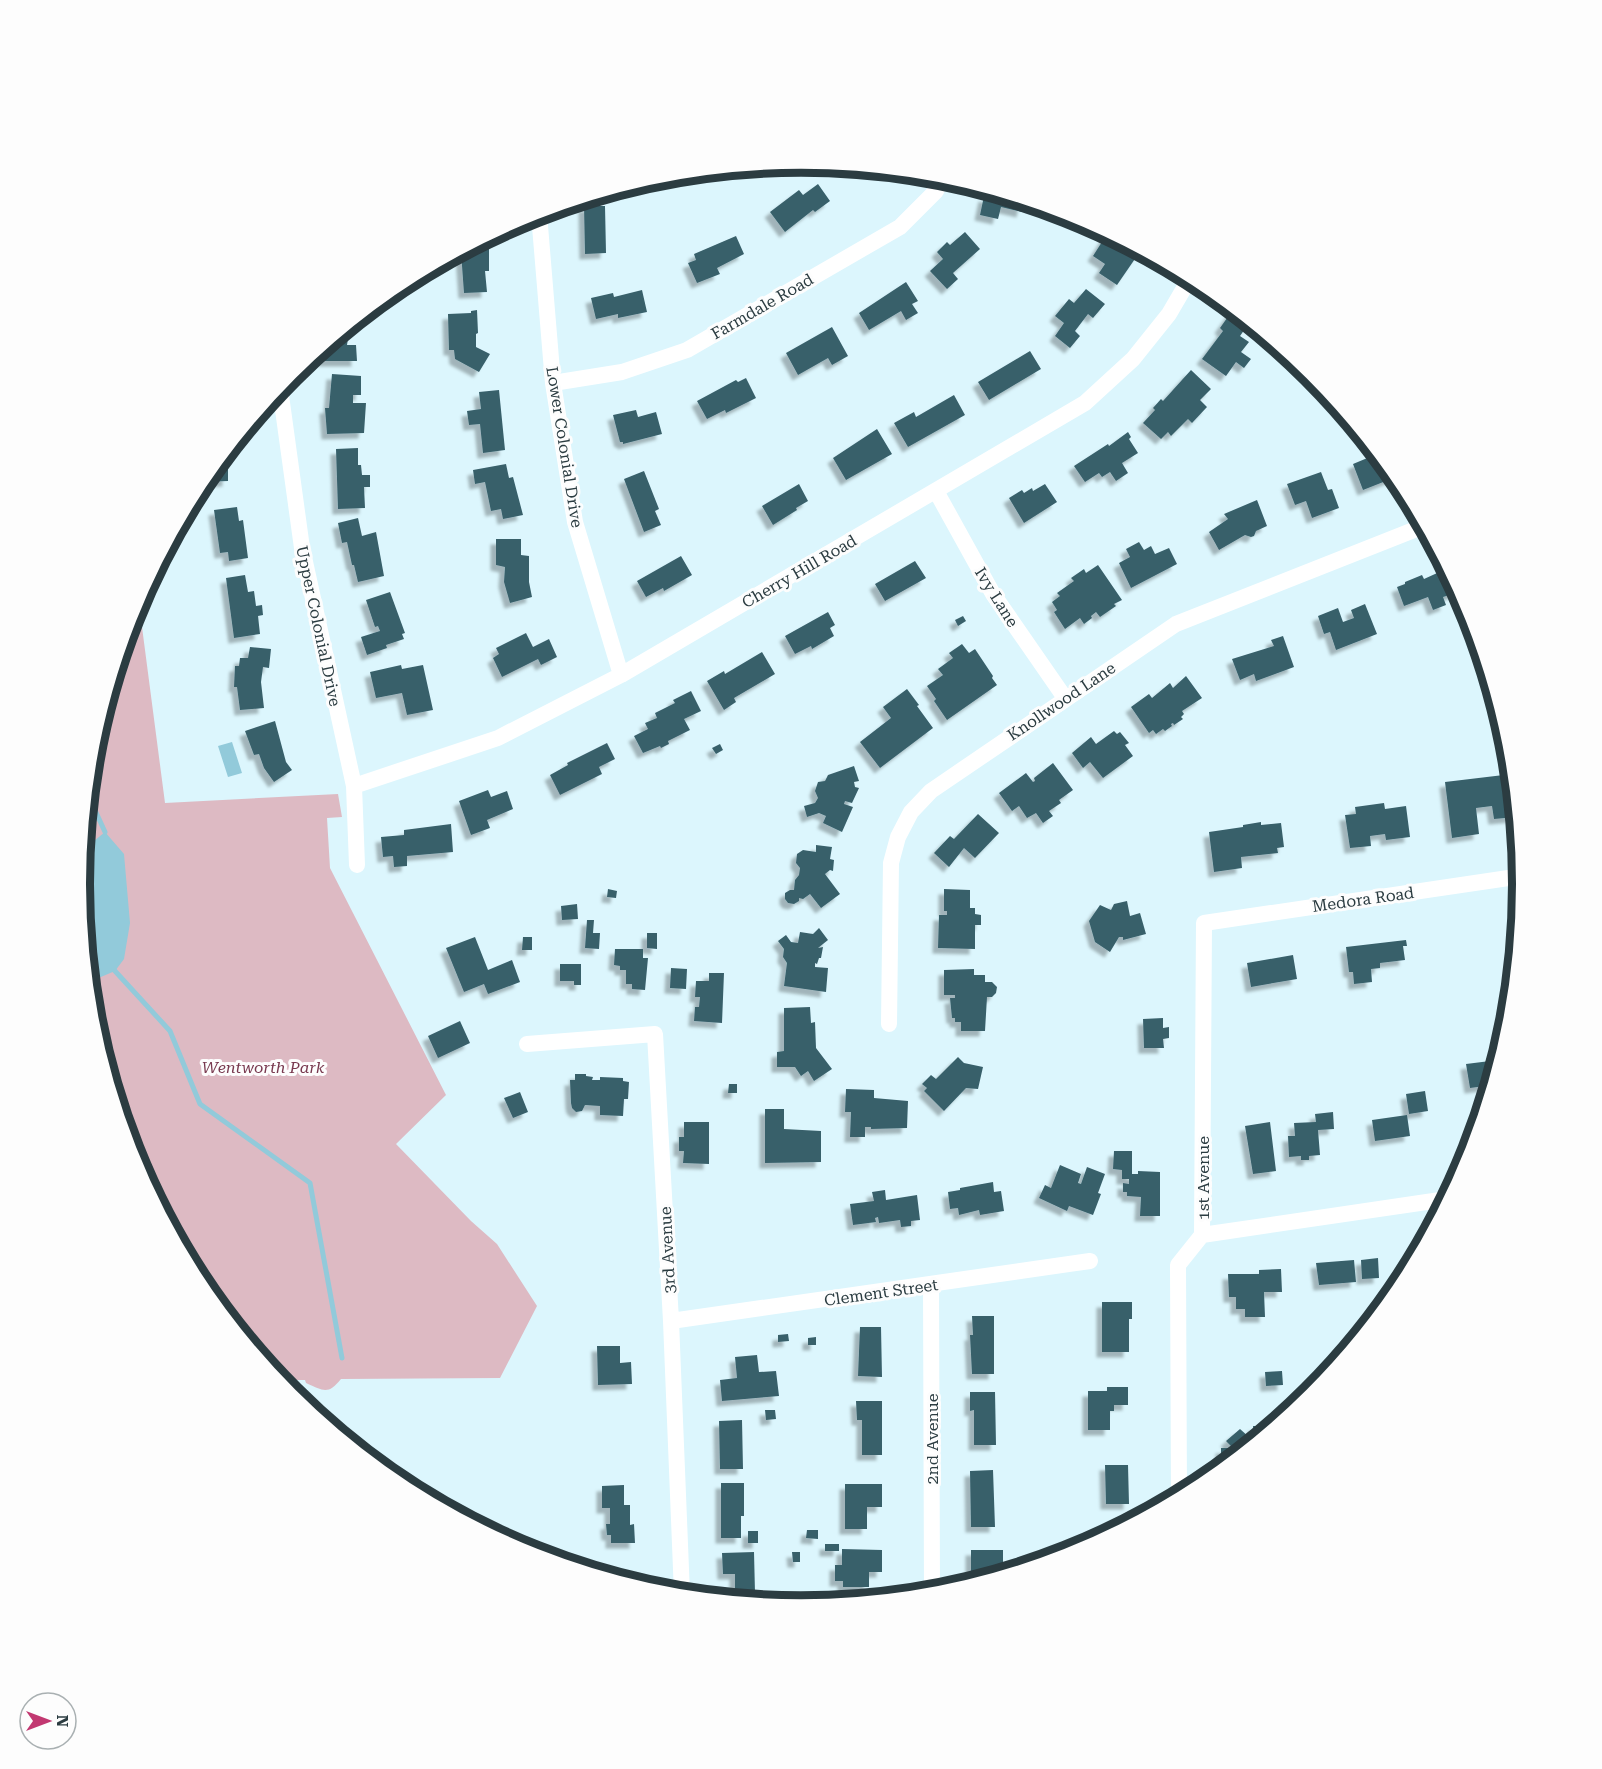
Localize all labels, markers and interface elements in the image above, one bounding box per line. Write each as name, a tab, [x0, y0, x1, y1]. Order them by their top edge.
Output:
street label: Farmdale Road	[708, 270, 817, 343]
street label: Lower Colonial Drive	[542, 365, 587, 529]
street label: Cherry Hill Road	[739, 531, 860, 612]
street label: Upper Colonial Drive	[292, 544, 345, 708]
street label: Ivy Lane	[971, 564, 1022, 631]
street label: Knollwood Lane	[1004, 658, 1119, 745]
street label: Medora Road	[1311, 883, 1415, 916]
park label: Wentworth Park	[202, 1058, 325, 1077]
street label: 1st Avenue	[1194, 1136, 1213, 1220]
street label: 3rd Avenue	[656, 1206, 679, 1294]
street label: Clement Street	[823, 1275, 939, 1310]
street label: 2nd Avenue	[923, 1393, 942, 1484]
north arrow	[18, 1691, 78, 1751]
text: N	[53, 1715, 72, 1727]

